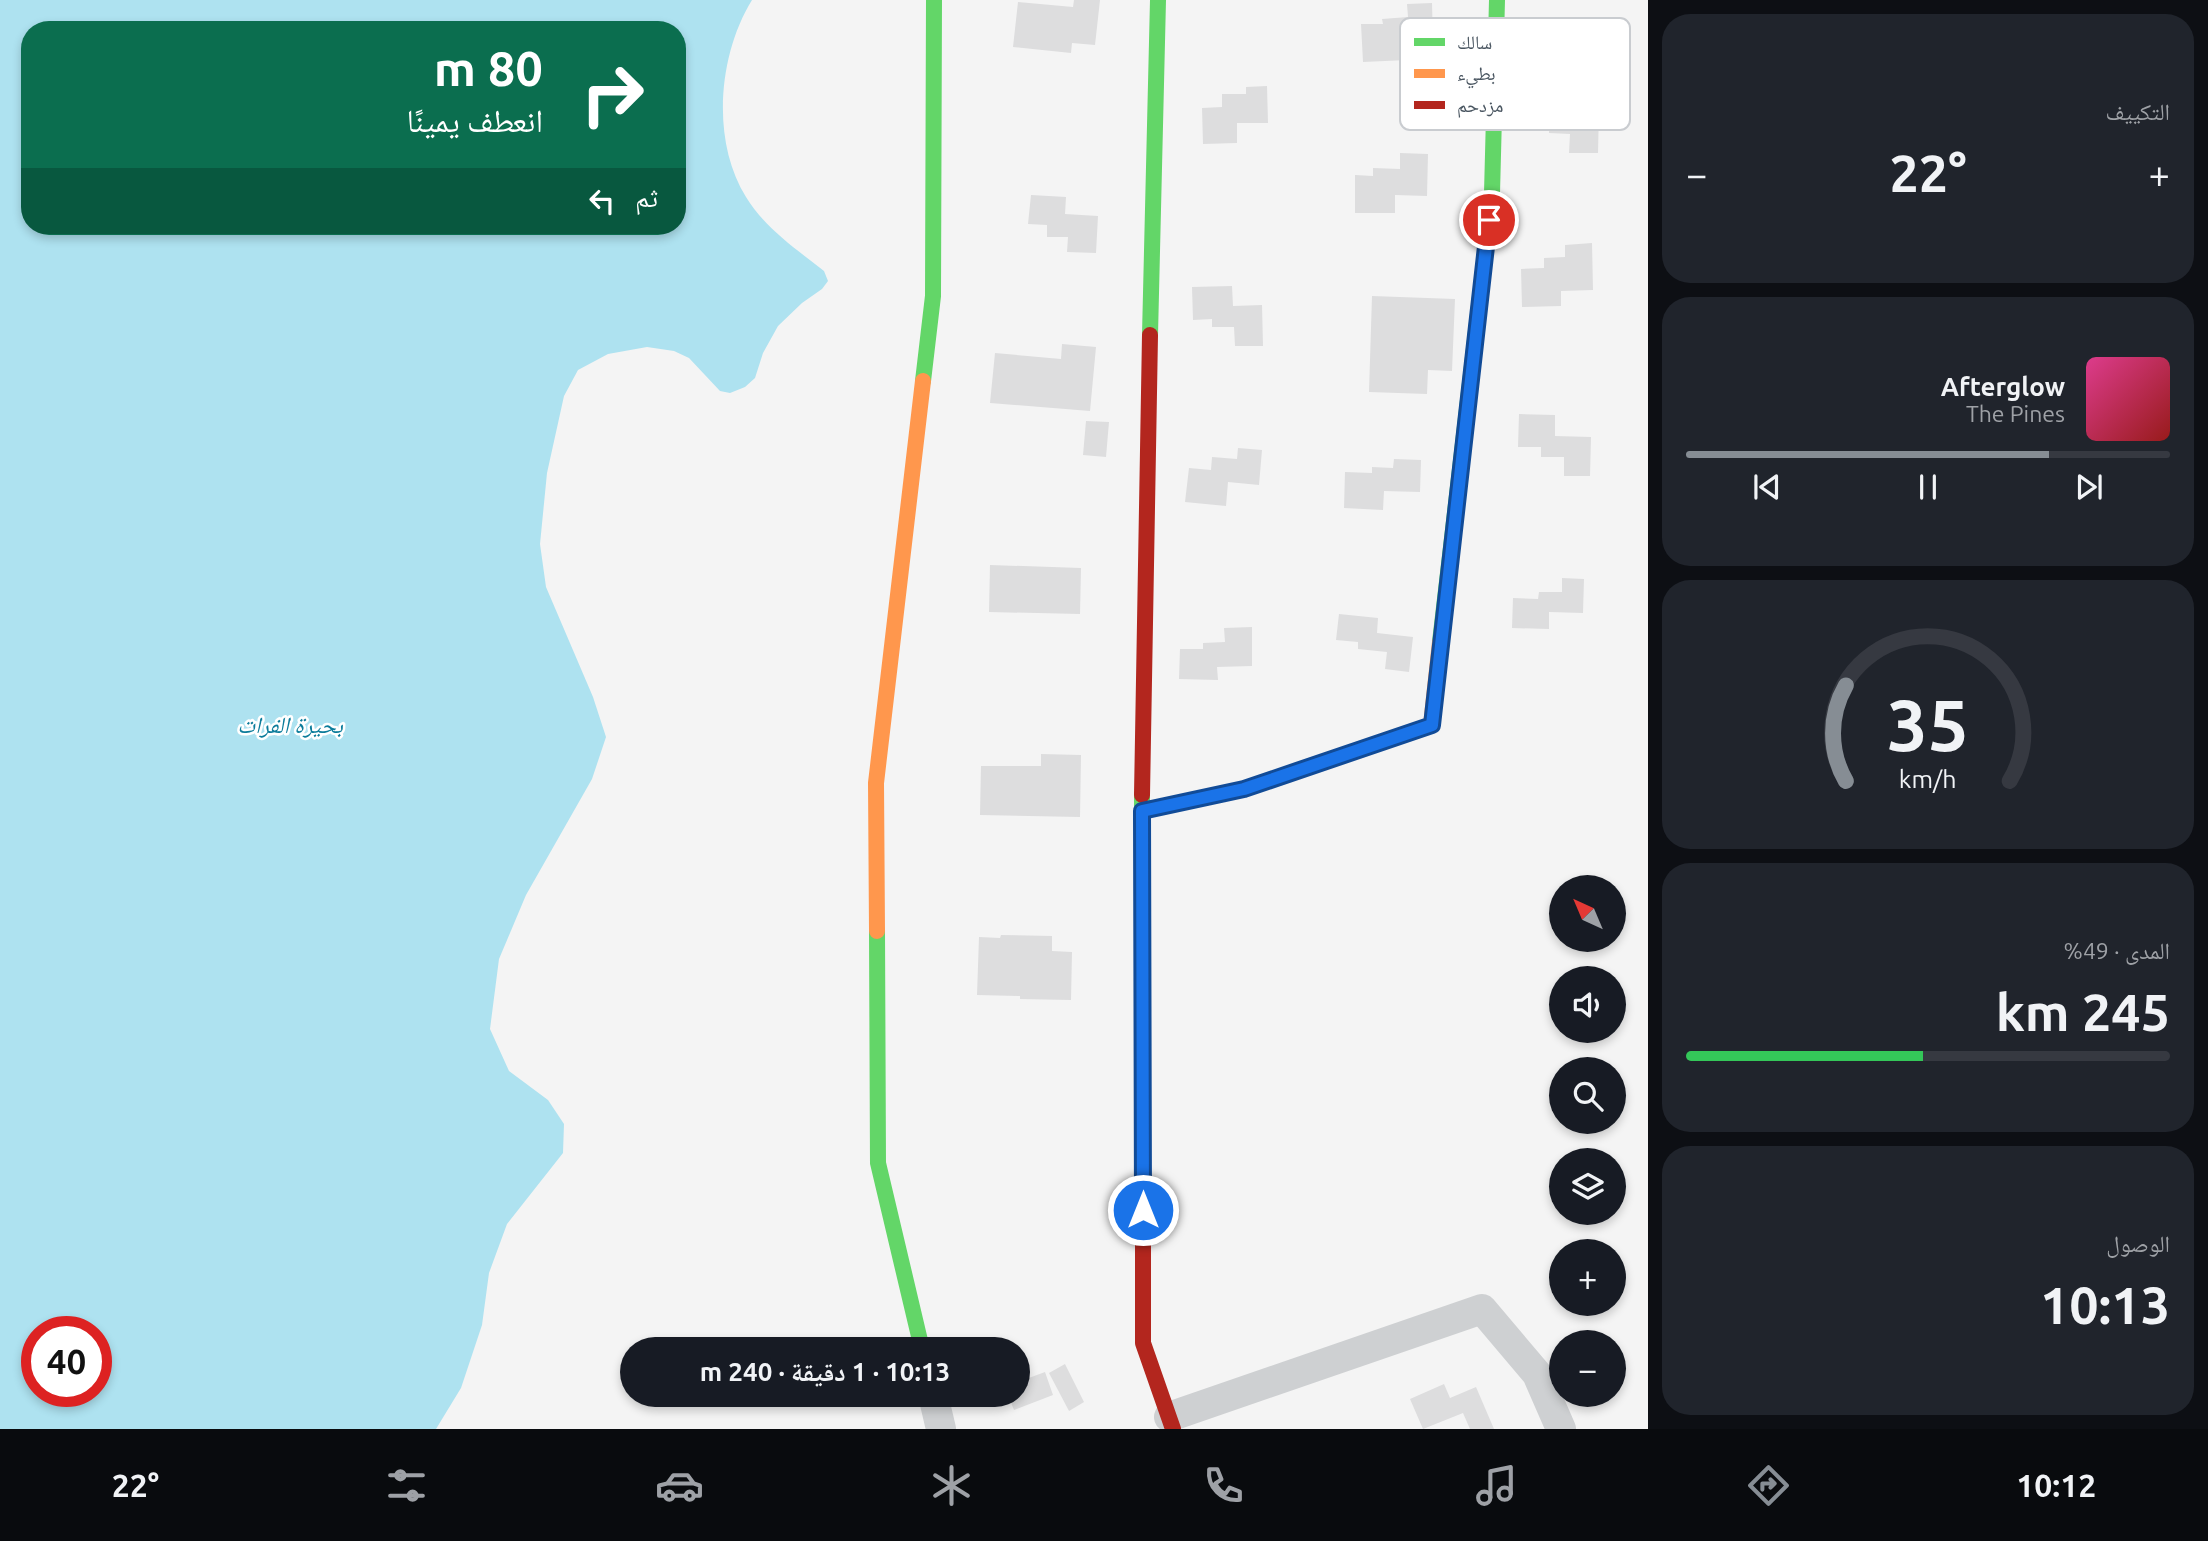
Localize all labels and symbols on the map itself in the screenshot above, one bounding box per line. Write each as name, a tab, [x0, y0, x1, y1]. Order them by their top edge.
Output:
legend	[1400, 18, 1630, 130]
text: سالك	[1457, 31, 1492, 53]
text: بطيء	[1457, 62, 1496, 89]
text: مزدحم	[1457, 94, 1503, 118]
pin	[1459, 190, 1519, 250]
water label: بحيرة الفرات	[237, 712, 344, 738]
north arrow	[1549, 875, 1626, 952]
position arrow	[1106, 1173, 1180, 1247]
speed limit sign: 40	[21, 1316, 112, 1407]

